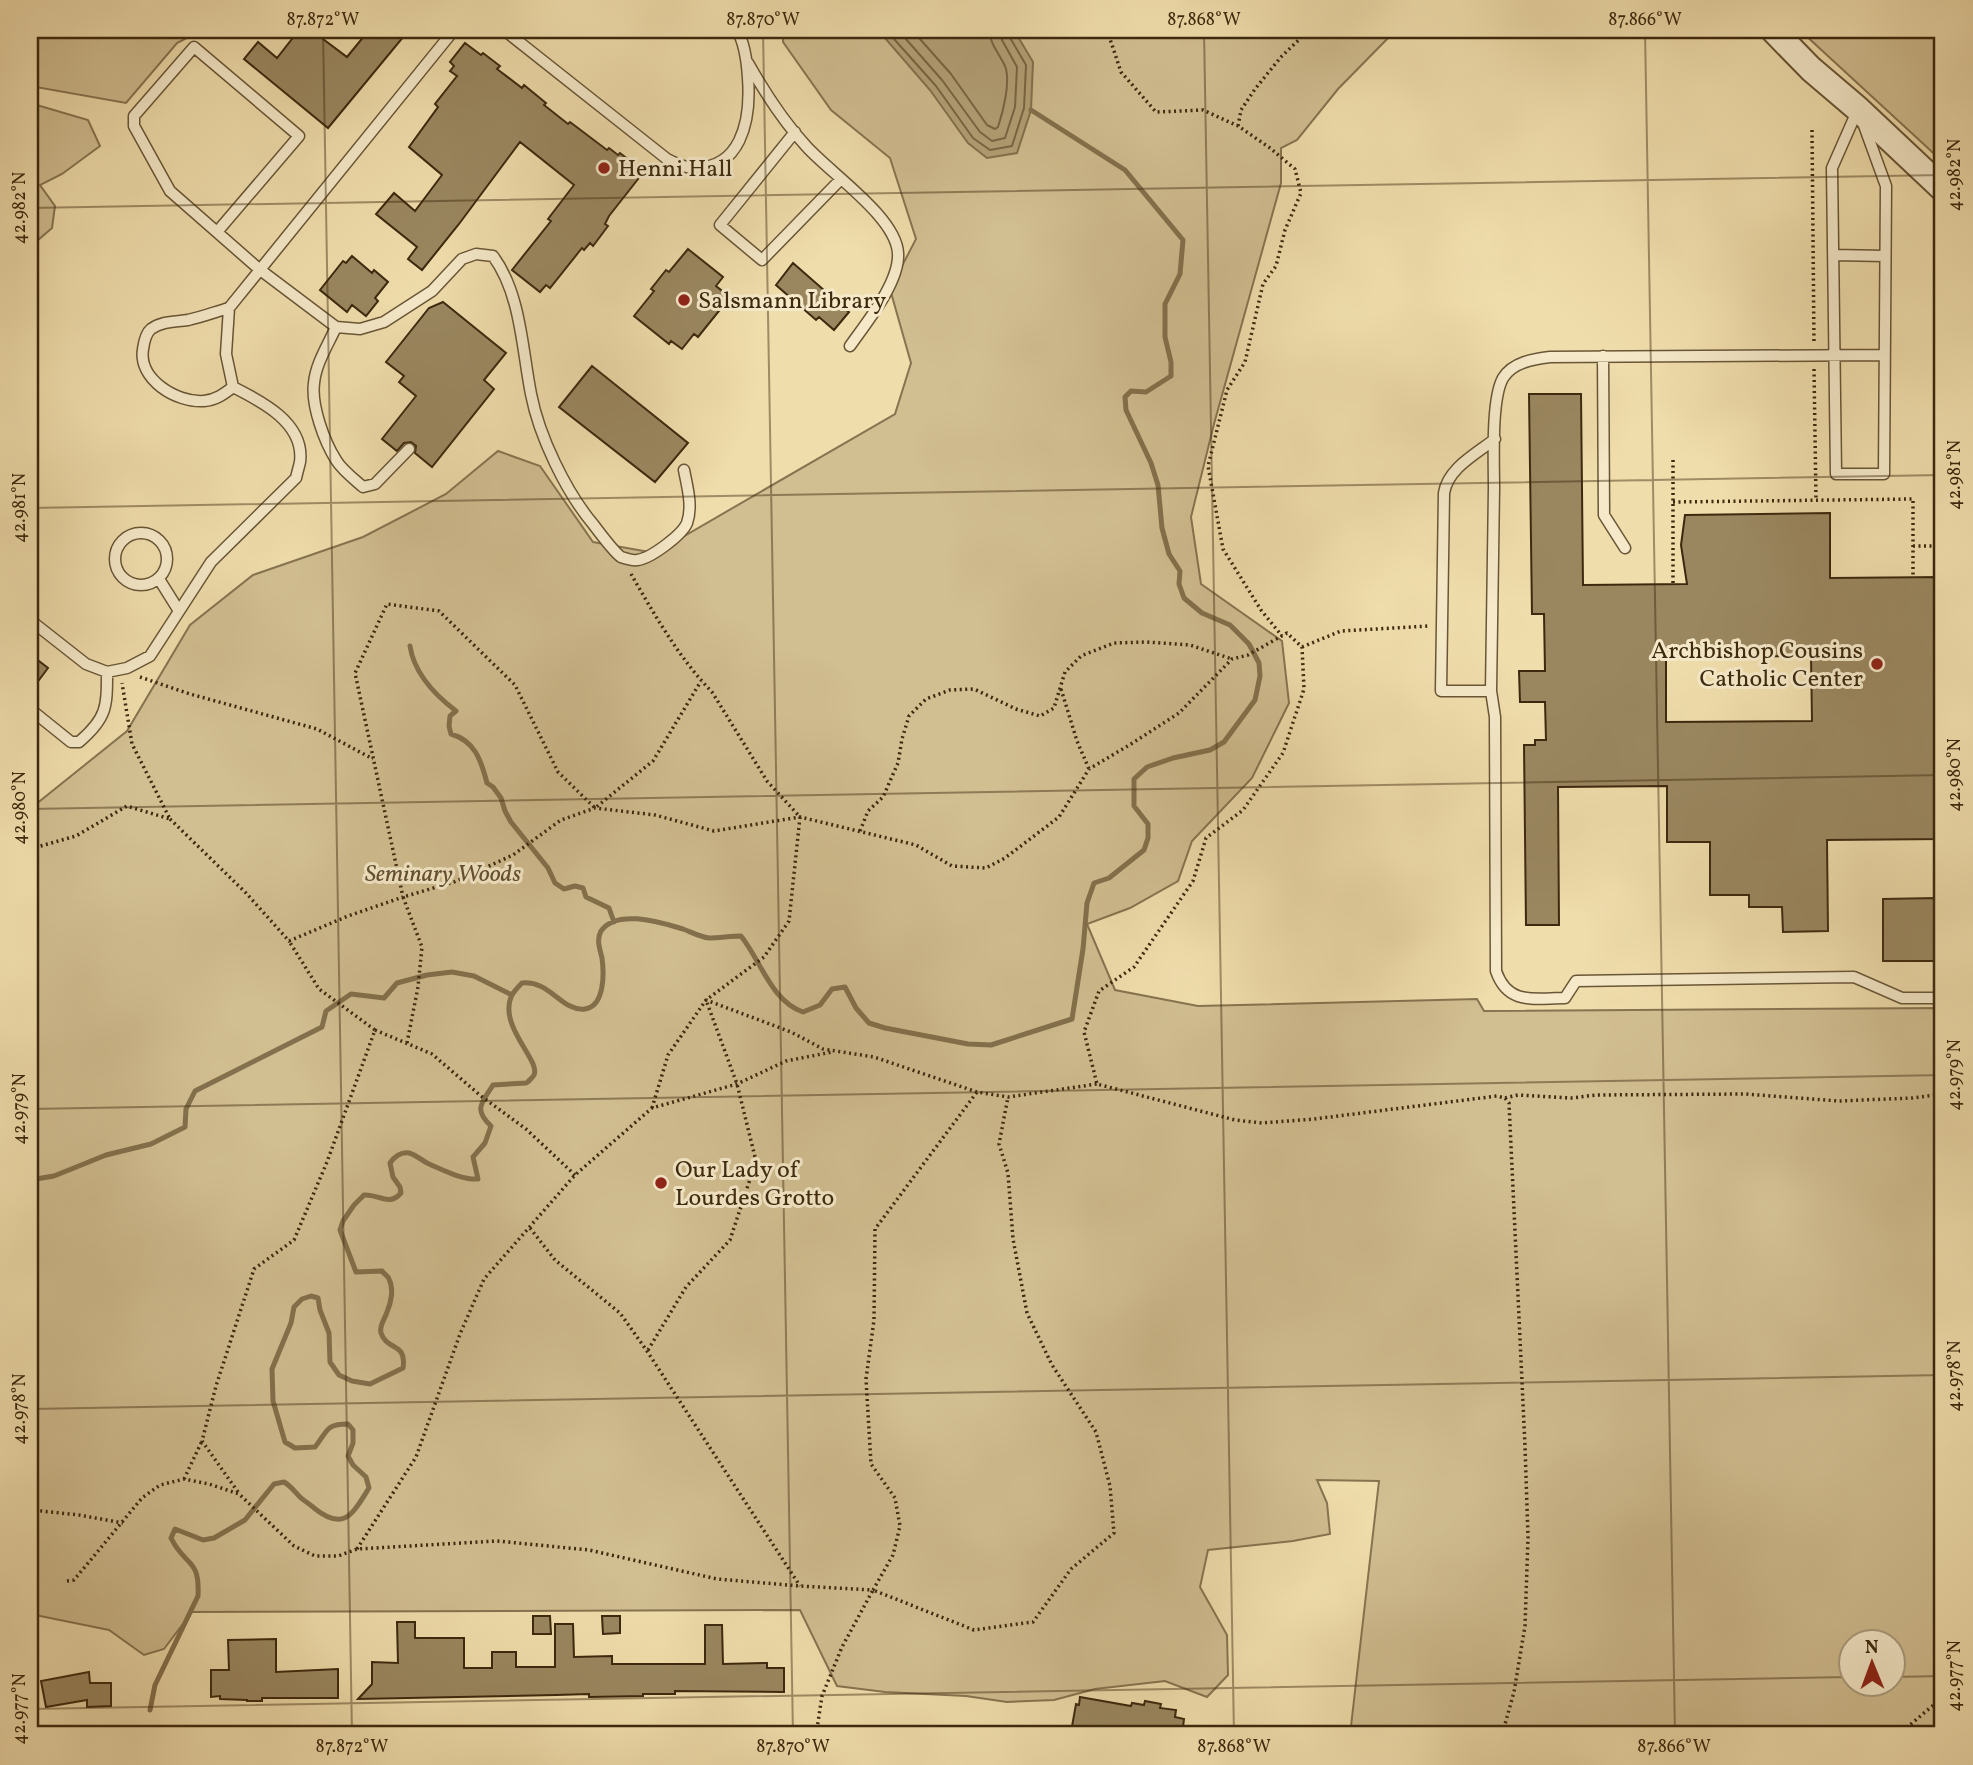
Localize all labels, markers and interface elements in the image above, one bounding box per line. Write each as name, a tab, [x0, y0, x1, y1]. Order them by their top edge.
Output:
text: 87.872°W	[287, 8, 359, 33]
text: 87.870°W	[726, 8, 800, 33]
text: 87.868°W	[1167, 8, 1241, 33]
text: 87.866°W	[1608, 8, 1682, 33]
text: 42.982°N	[1943, 139, 1968, 211]
place label: Henni Hall	[618, 153, 733, 187]
marker: Henni Hall	[596, 160, 612, 176]
text: 42.982°N	[8, 172, 33, 244]
place label: Salsmann Library	[698, 285, 886, 319]
marker: Salsmann Library	[676, 292, 692, 308]
text: 42.981°N	[1943, 440, 1968, 510]
text: 42.981°N	[8, 473, 33, 543]
place label: Archbishop Cousins Catholic Center	[1651, 635, 1863, 697]
marker: Archbishop Cousins Catholic Center	[1869, 656, 1885, 672]
text: 42.980°N	[1943, 738, 1968, 812]
text: 42.980°N	[8, 771, 33, 845]
park label: Seminary Woods	[365, 858, 521, 892]
text: 42.979°N	[1943, 1039, 1968, 1111]
text: 42.979°N	[8, 1073, 33, 1145]
place label: Our Lady of Lourdes Grotto	[675, 1154, 834, 1216]
marker: Our Lady of Lourdes Grotto	[653, 1175, 669, 1191]
text: 42.978°N	[1943, 1340, 1968, 1412]
text: 42.978°N	[8, 1373, 33, 1445]
north arrow	[1836, 1628, 1906, 1698]
text: N	[1865, 1635, 1879, 1661]
text: 42.977°N	[1943, 1640, 1968, 1712]
text: 42.977°N	[8, 1673, 33, 1745]
text: 87.872°W	[316, 1735, 388, 1760]
text: 87.870°W	[756, 1735, 830, 1760]
text: 87.868°W	[1197, 1735, 1271, 1760]
text: 87.866°W	[1637, 1735, 1711, 1760]

